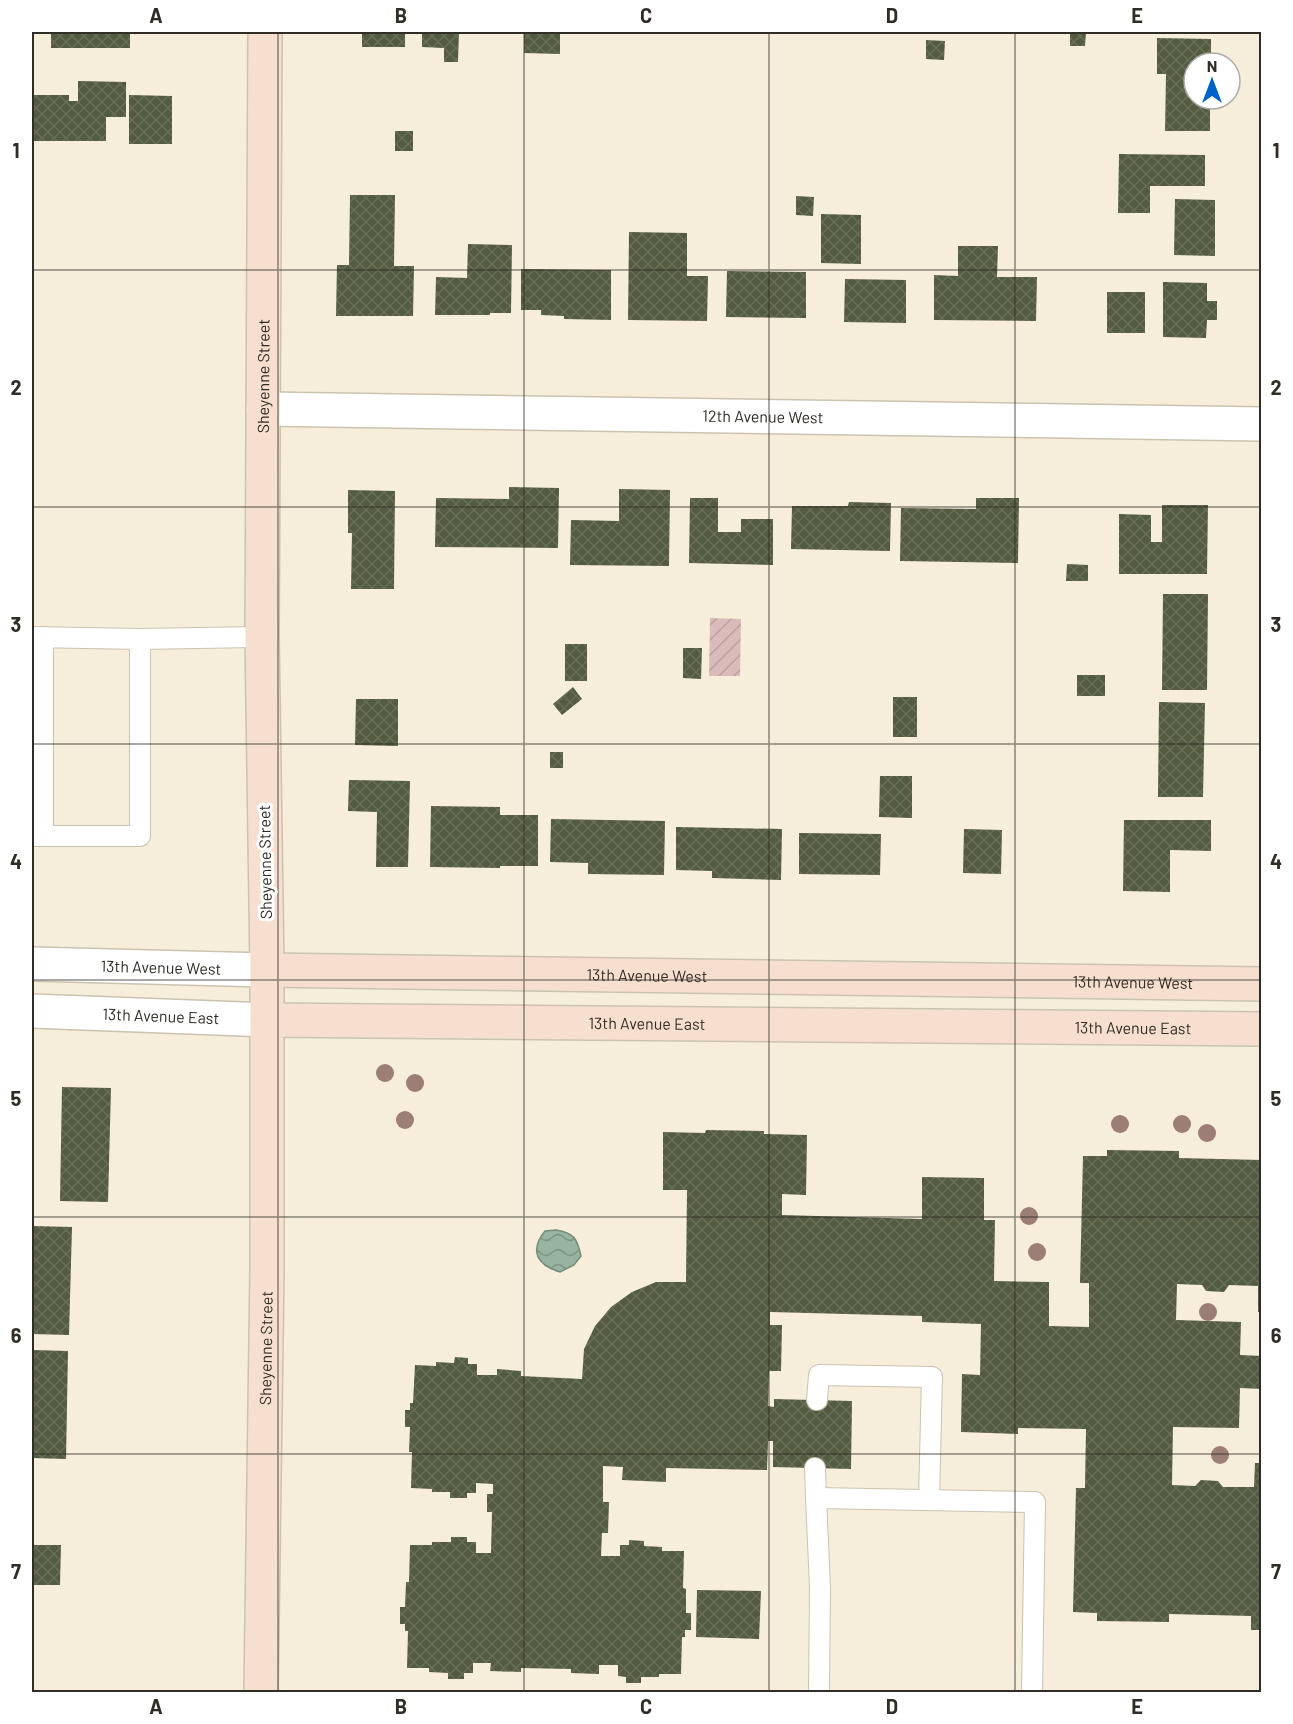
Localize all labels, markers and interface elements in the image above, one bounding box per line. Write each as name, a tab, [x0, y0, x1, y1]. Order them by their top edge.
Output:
text: A	[149, 3, 163, 27]
text: B	[395, 3, 407, 27]
text: C	[640, 3, 652, 27]
text: D	[886, 3, 898, 27]
text: E	[1131, 3, 1143, 27]
north arrow	[1182, 51, 1242, 111]
text: N	[1207, 56, 1217, 75]
text: 1	[12, 138, 20, 162]
text: 1	[1272, 138, 1280, 162]
street label: Sheyenne Street	[253, 319, 273, 433]
text: 2	[10, 375, 22, 399]
text: 2	[1270, 375, 1282, 399]
street label: 12th Avenue West	[702, 406, 824, 426]
text: 3	[11, 612, 21, 636]
text: 3	[1271, 612, 1281, 636]
street label: Sheyenne Street	[254, 805, 275, 919]
text: 4	[10, 849, 22, 873]
text: 4	[1270, 849, 1282, 873]
street label: 13th Avenue West	[100, 956, 222, 978]
street label: 13th Avenue West	[586, 964, 707, 985]
street label: 13th Avenue West	[1072, 971, 1193, 992]
street label: 13th Avenue East	[102, 1004, 220, 1027]
street label: 13th Avenue East	[588, 1013, 706, 1033]
street label: 13th Avenue East	[1074, 1017, 1192, 1037]
text: 5	[11, 1086, 22, 1110]
text: 5	[1271, 1086, 1282, 1110]
street label: Sheyenne Street	[255, 1291, 276, 1405]
text: 6	[11, 1323, 22, 1347]
text: 6	[1271, 1323, 1282, 1347]
text: 7	[11, 1559, 21, 1583]
text: 7	[1271, 1559, 1281, 1583]
text: A	[149, 1694, 163, 1718]
text: B	[395, 1694, 407, 1718]
text: C	[640, 1694, 652, 1718]
text: D	[886, 1694, 898, 1718]
text: E	[1131, 1694, 1143, 1718]

